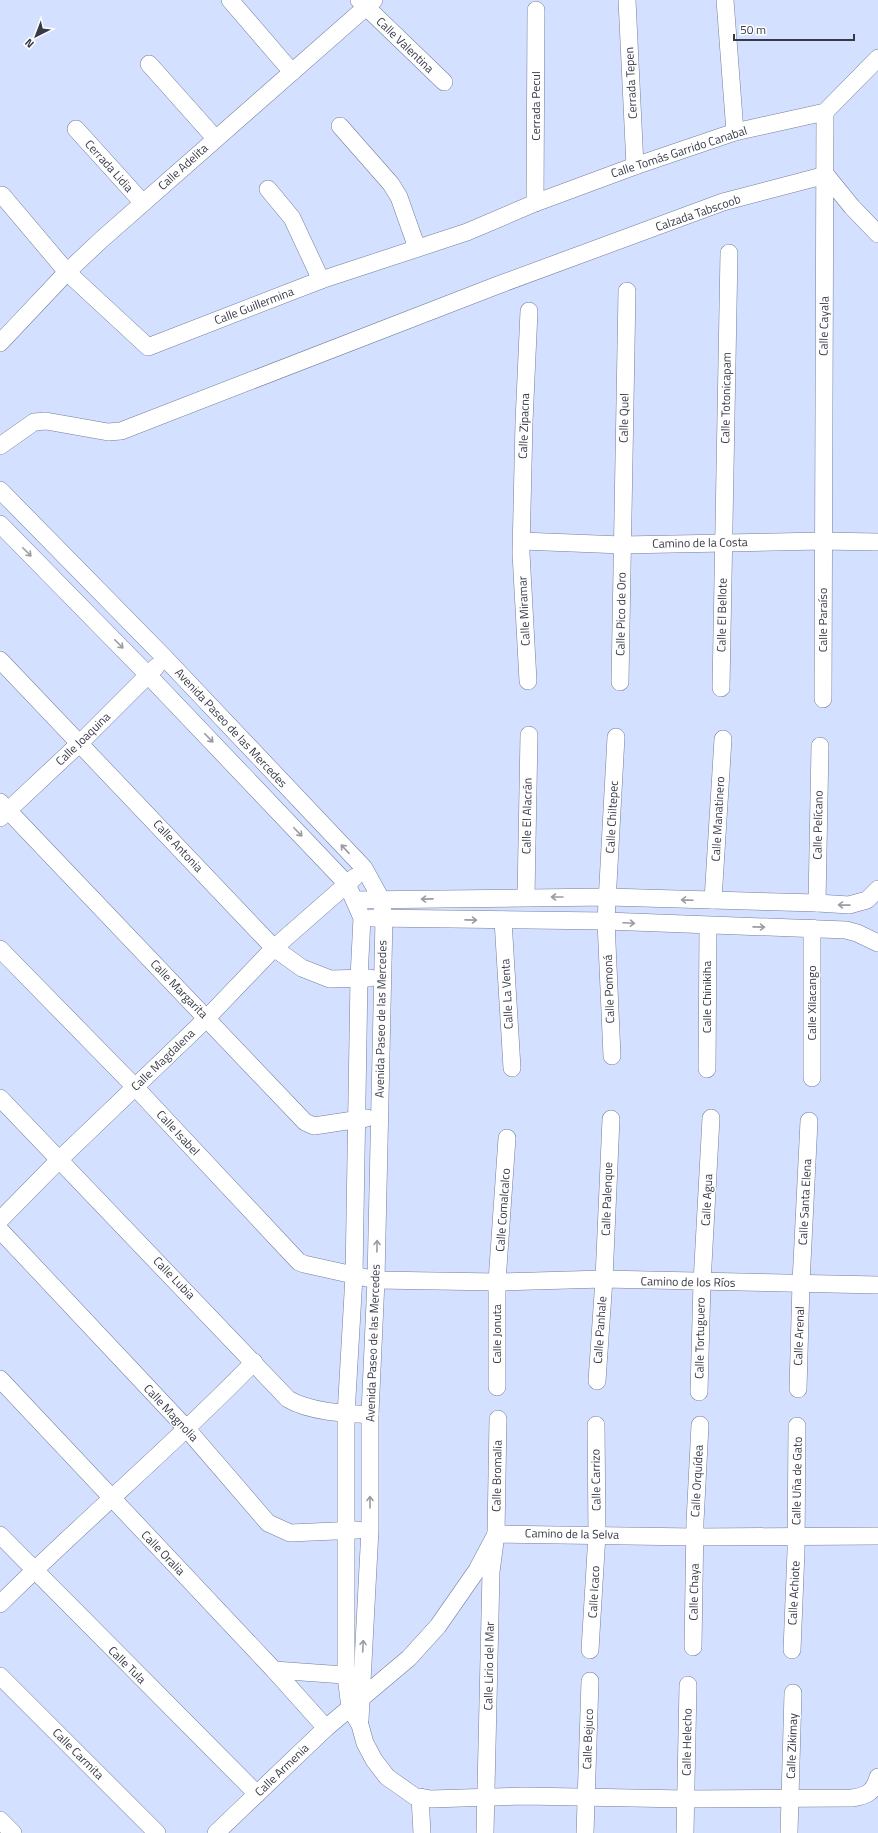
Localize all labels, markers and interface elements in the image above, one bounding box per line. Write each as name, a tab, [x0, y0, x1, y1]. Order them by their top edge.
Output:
street label: Calle Valentina	[372, 12, 439, 77]
north arrow	[16, 16, 56, 56]
scale bar	[734, 16, 854, 42]
text: 50 m	[740, 20, 766, 39]
text: N	[21, 35, 37, 52]
street label: Cerrada Tepen	[619, 47, 642, 119]
street label: Cerrada Pecul	[526, 71, 545, 141]
street label: Calle Tomás Garrido Canabal	[608, 120, 749, 183]
street label: Cerrada Lidia	[81, 135, 138, 196]
street label: Calle Adelita	[153, 139, 212, 194]
street label: Calzada Tabscoob	[653, 189, 743, 236]
street label: Calle Guillermina	[211, 282, 296, 329]
street label: Calle Cayala	[813, 296, 834, 356]
street label: Calle Totonicapam	[715, 352, 736, 444]
street label: Calle Zipacna	[513, 393, 534, 459]
street label: Calle Quel	[614, 393, 633, 443]
street label: Camino de la Costa	[652, 532, 748, 553]
one-way arrow	[22, 547, 32, 557]
street label: Calle Pico de Oro	[610, 572, 631, 656]
street label: Calle Miramar	[512, 576, 535, 646]
street label: Calle El Bellote	[711, 578, 732, 652]
street label: Calle Paraíso	[813, 588, 832, 652]
one-way arrow	[114, 639, 123, 649]
street label: Avenida Paseo de las Mercedes	[171, 663, 292, 792]
street label: Calle Joaquina	[51, 707, 115, 770]
one-way arrow	[204, 733, 213, 743]
street label: Calle Manatinero	[706, 776, 729, 862]
street label: Calle El Alacrán	[516, 778, 537, 854]
street label: Calle Chiltepec	[600, 780, 623, 854]
street label: Calle Pelícano	[807, 790, 828, 860]
street label: Calle Antonia	[149, 815, 208, 876]
one-way arrow	[293, 827, 302, 837]
one-way arrow	[340, 844, 350, 854]
one-way arrow	[551, 893, 564, 901]
one-way arrow	[421, 895, 434, 903]
one-way arrow	[681, 896, 694, 903]
one-way arrow	[838, 901, 851, 908]
one-way arrow	[464, 916, 477, 924]
one-way arrow	[622, 919, 635, 926]
one-way arrow	[752, 923, 765, 931]
street label: Avenida Paseo de las Mercedes	[370, 940, 391, 1098]
street label: Calle Pomoná	[598, 954, 619, 1024]
street label: Calle Margarita	[146, 955, 213, 1023]
street label: Calle La Venta	[495, 958, 518, 1030]
street label: Calle Chinikiha	[697, 961, 716, 1033]
street label: Calle Xilacango	[802, 965, 821, 1041]
street label: Calle Magdalena	[126, 1024, 199, 1095]
street label: Calle Isabel	[152, 1106, 205, 1160]
street label: Calle Santa Elena	[793, 1158, 816, 1246]
street label: Calle Palenque	[596, 1162, 617, 1236]
street label: Calle Comalcalco	[490, 1167, 515, 1252]
street label: Calle Agua	[696, 1173, 717, 1227]
one-way arrow	[373, 1240, 381, 1253]
street label: Calle Lubia	[149, 1252, 200, 1304]
street label: Avenida Paseo de las Mercedes	[360, 1263, 385, 1422]
street label: Camino de los Ríos	[640, 1271, 736, 1292]
street label: Calle Panhale	[588, 1296, 611, 1364]
street label: Calle Tortuguero	[689, 1297, 710, 1379]
street label: Calle Jonuta	[487, 1304, 506, 1364]
street label: Calle Arenal	[788, 1306, 809, 1366]
street label: Calle Magnolia	[139, 1379, 203, 1446]
street label: Calle Uña de Gato	[786, 1437, 807, 1525]
street label: Calle Bromalia	[486, 1440, 507, 1512]
street label: Calle Orquídea	[685, 1444, 708, 1518]
street label: Calle Carrizo	[585, 1449, 606, 1511]
one-way arrow	[366, 1496, 374, 1509]
street label: Camino de la Selva	[525, 1523, 619, 1544]
street label: Calle Oralia	[137, 1526, 190, 1579]
street label: Calle Achiote	[782, 1560, 805, 1626]
street label: Calle Chaya	[684, 1563, 703, 1621]
street label: Calle Icaco	[583, 1565, 604, 1619]
street label: Calle Lirio del Mar	[478, 1621, 499, 1711]
one-way arrow	[360, 1640, 367, 1653]
street label: Calle Tula	[104, 1641, 151, 1688]
street label: Calle Bejuco	[577, 1708, 598, 1770]
street label: Calle Helecho	[676, 1708, 697, 1776]
street label: Calle Zikimay	[781, 1712, 802, 1779]
street label: Calle Carmita	[48, 1723, 109, 1784]
street label: Calle Armenia	[250, 1739, 313, 1801]

